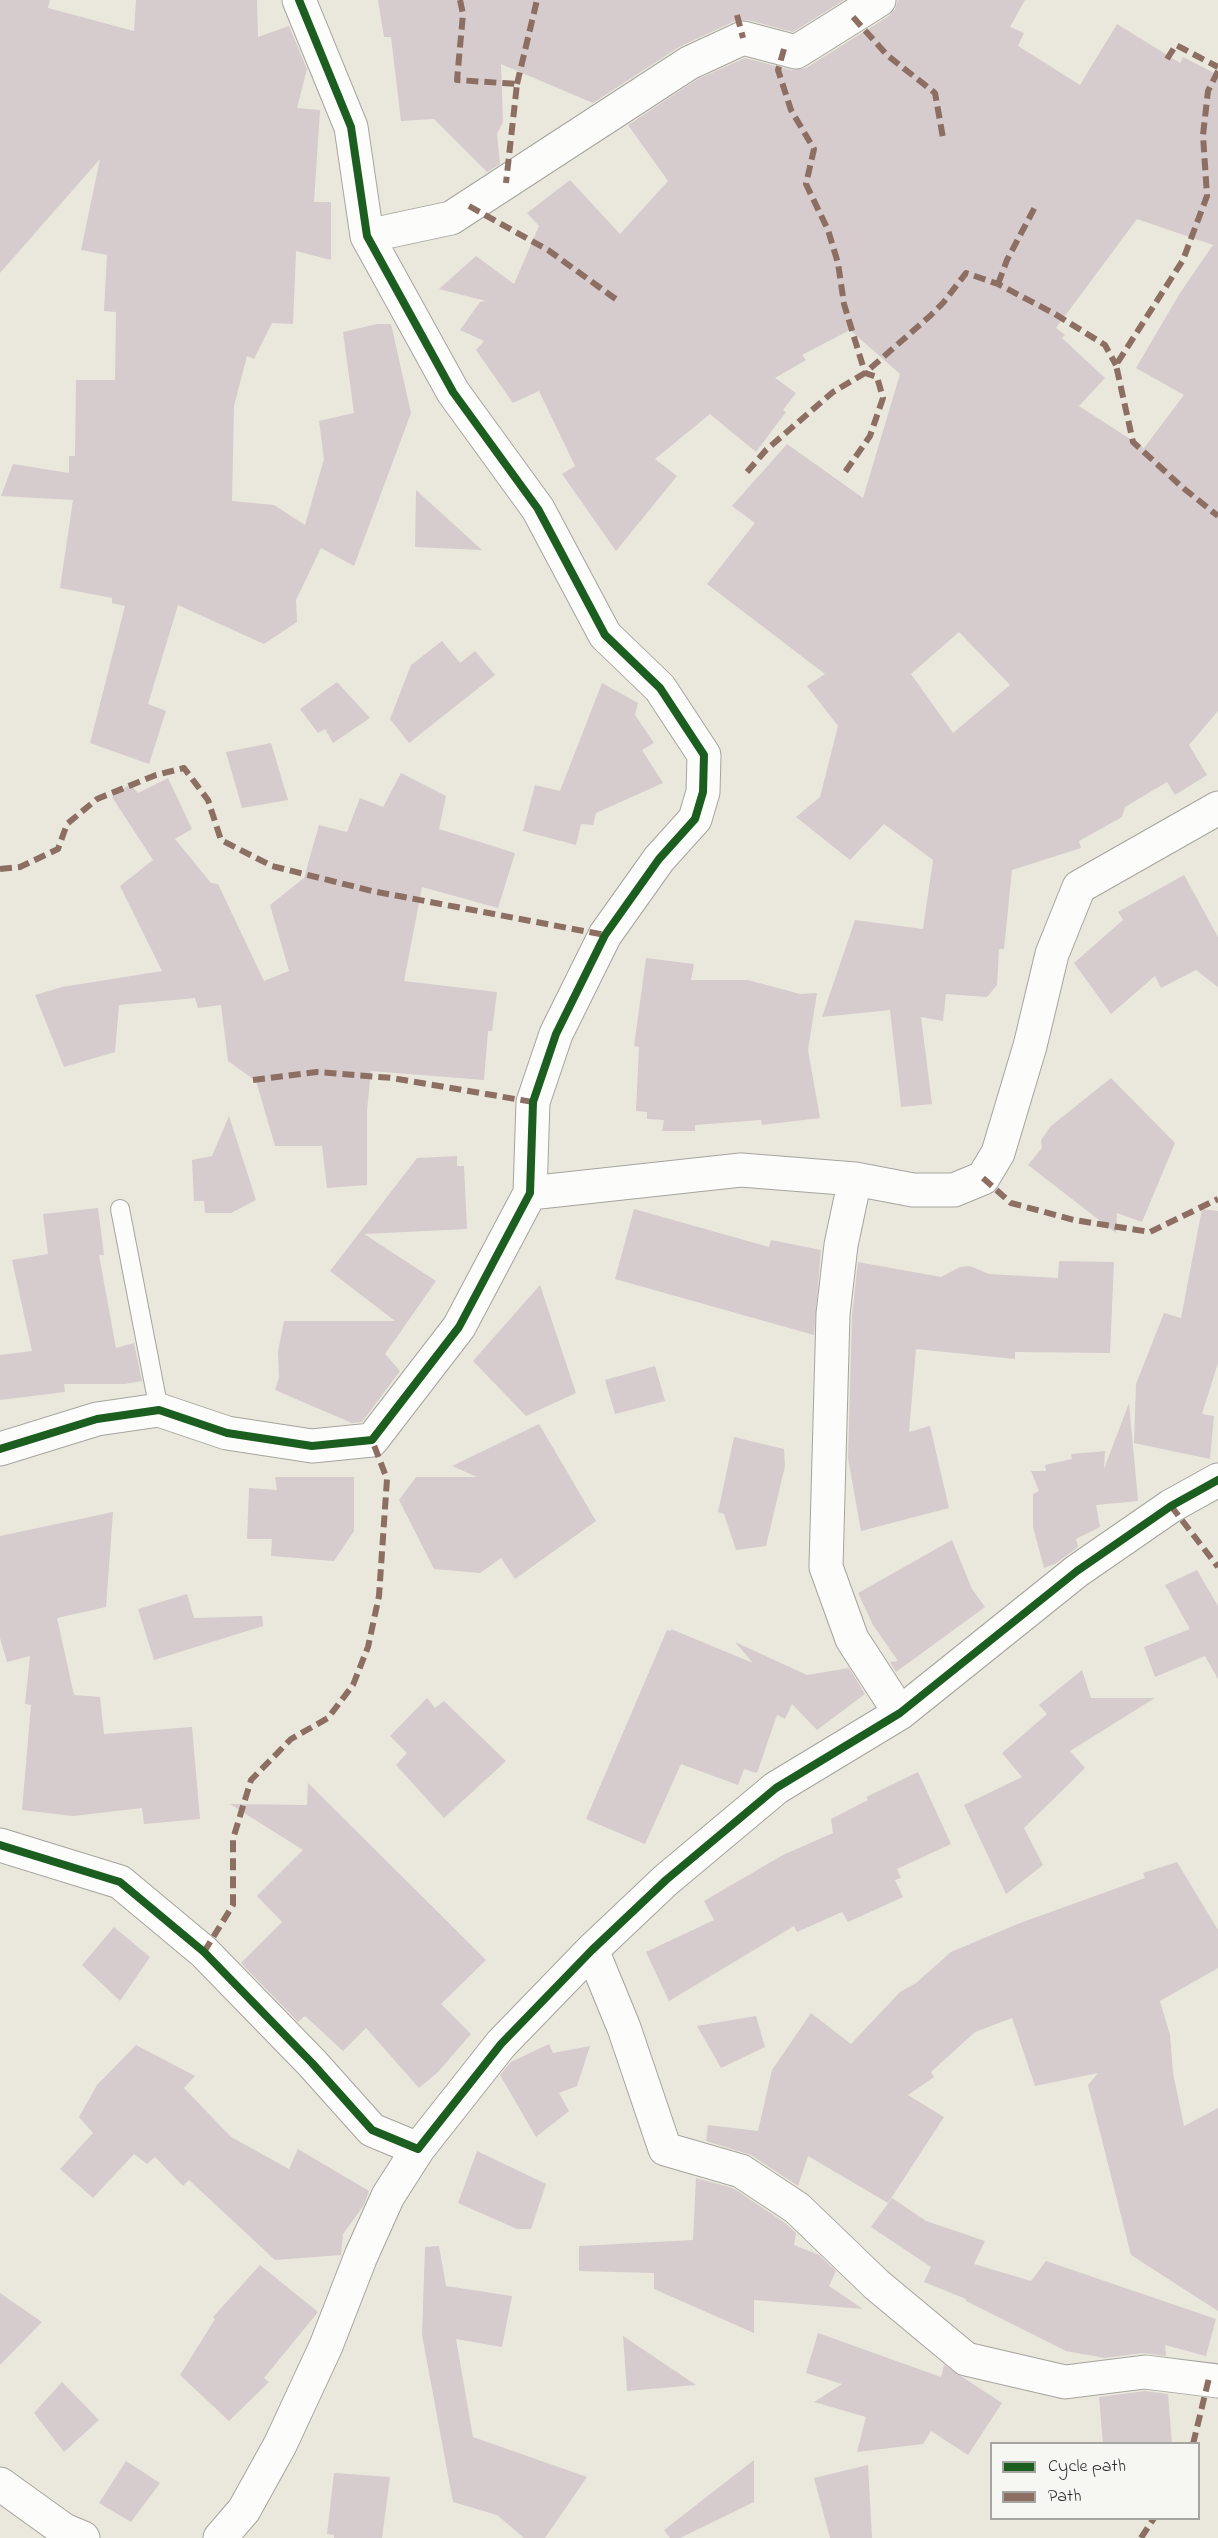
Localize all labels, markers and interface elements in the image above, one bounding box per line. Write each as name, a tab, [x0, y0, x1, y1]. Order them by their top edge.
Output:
legend	[990, 2442, 1200, 2520]
text: Cycle path	[1048, 2454, 1126, 2480]
text: Path	[1048, 2484, 1082, 2510]

